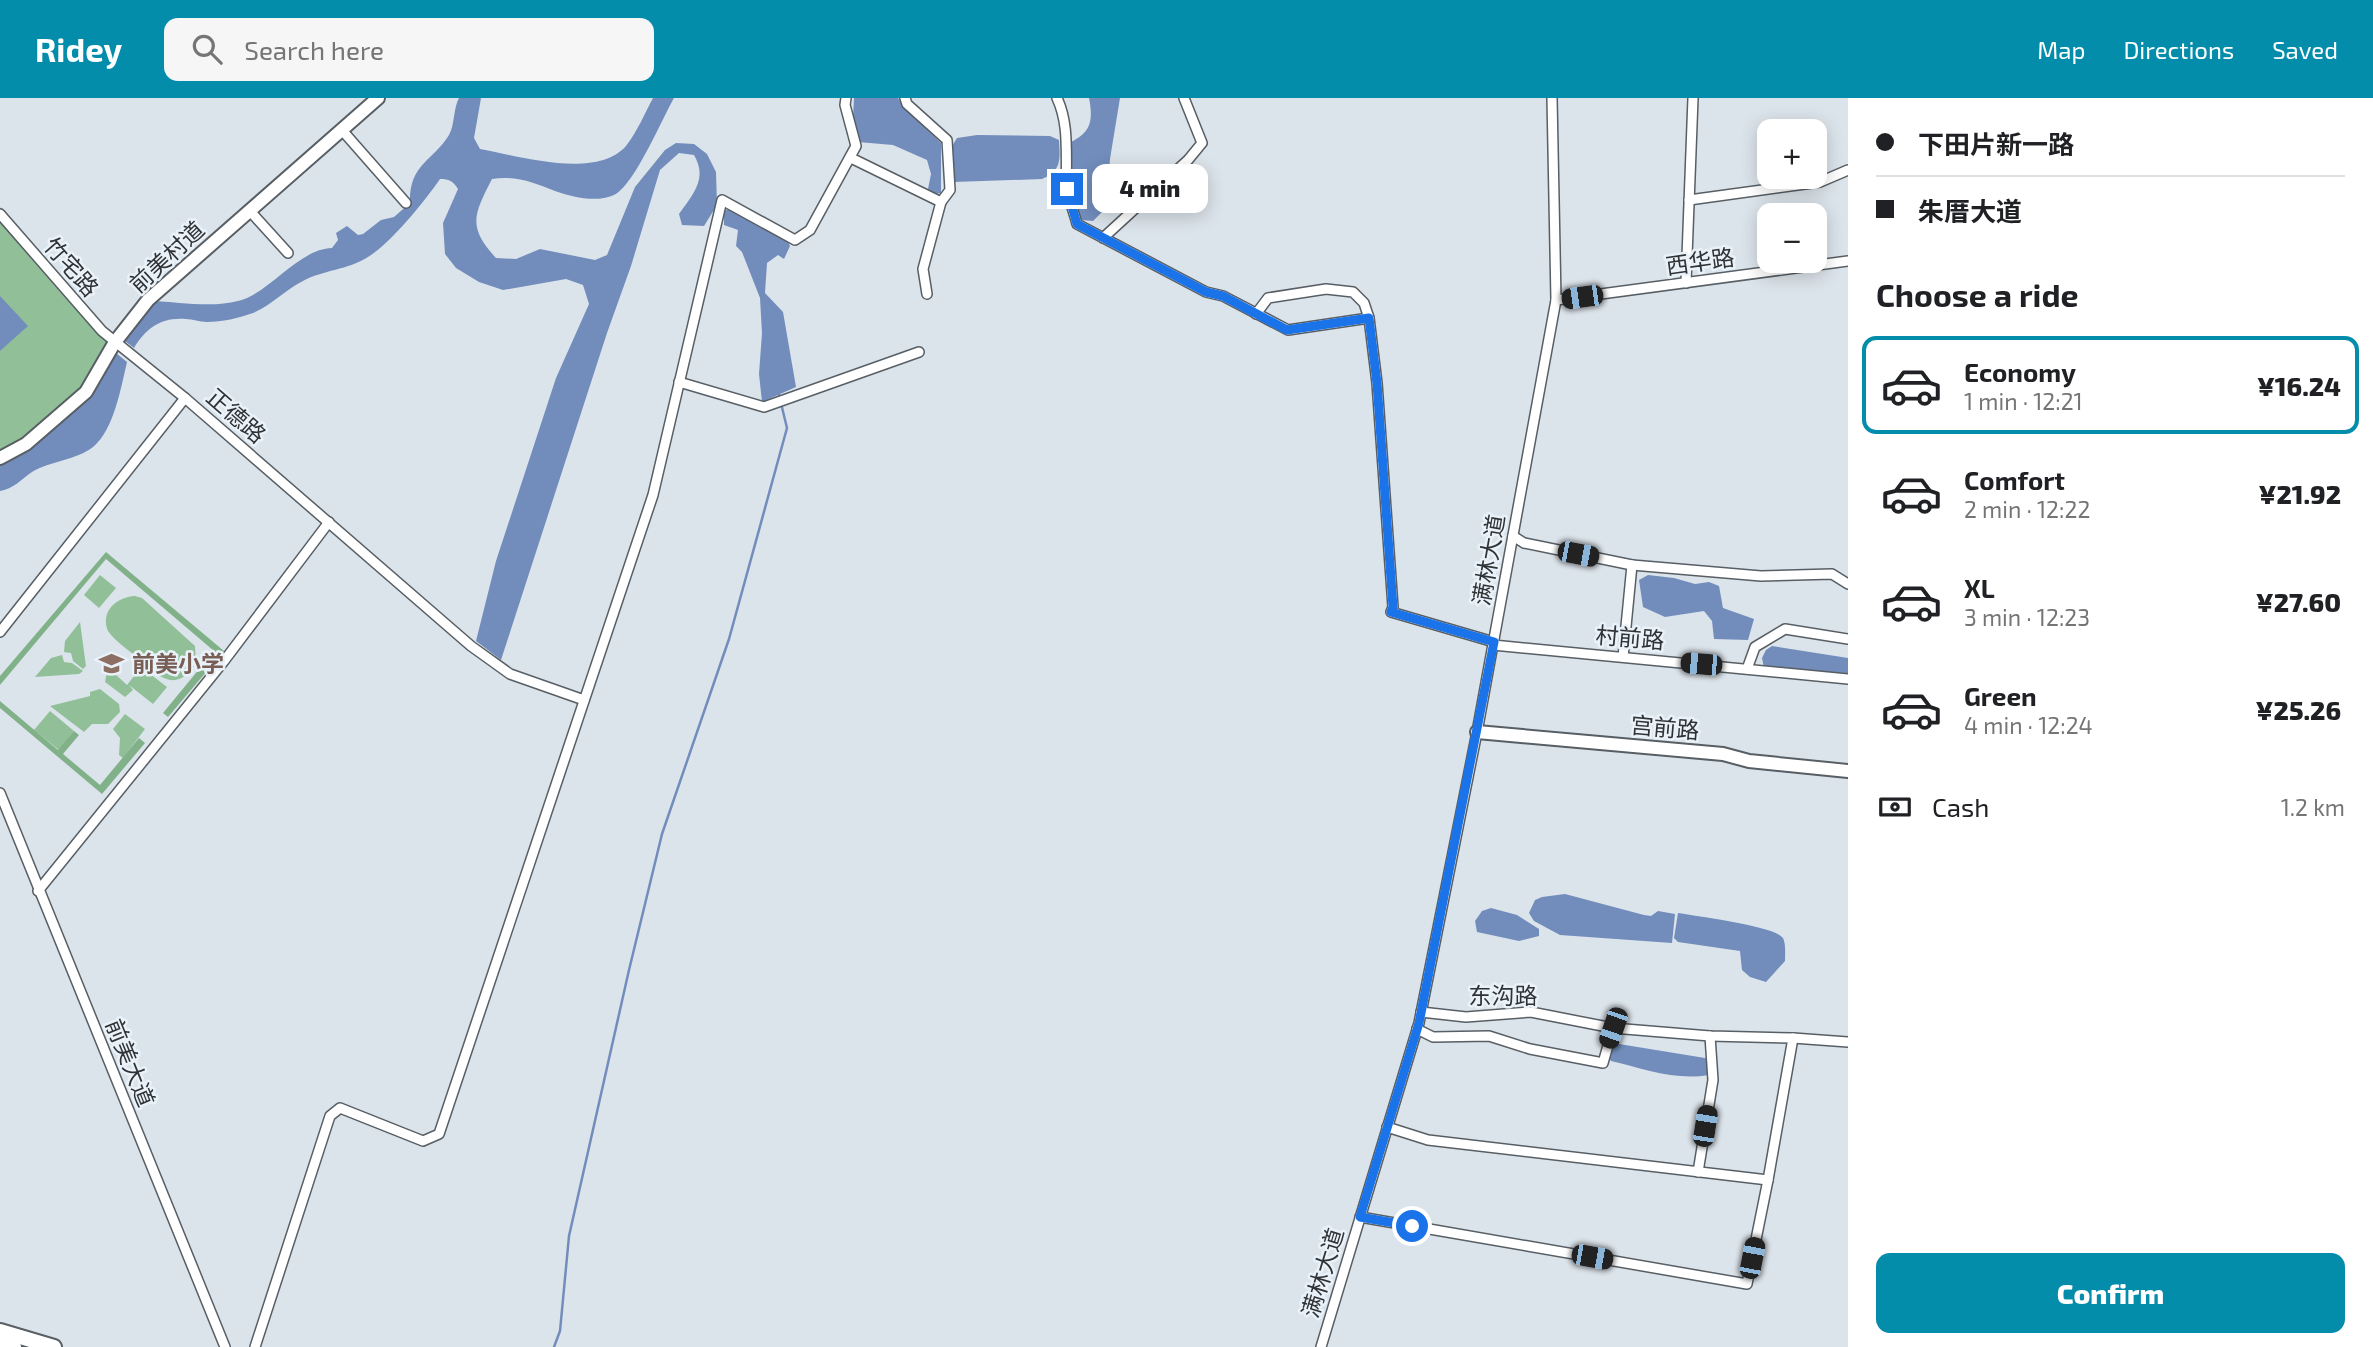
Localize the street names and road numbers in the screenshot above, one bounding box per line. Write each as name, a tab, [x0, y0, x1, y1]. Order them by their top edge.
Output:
street label: 前美村道	[123, 215, 210, 298]
street label: 竹宅路	[39, 231, 105, 302]
street label: 西华路	[1664, 242, 1736, 280]
street label: 正德路	[201, 382, 272, 448]
street label: 满林大道	[1466, 512, 1510, 608]
street label: 村前路	[1594, 620, 1666, 654]
street label: 宫前路	[1629, 710, 1701, 744]
street label: 东沟路	[1469, 981, 1538, 1009]
street label: 前美大道	[101, 1015, 161, 1111]
street label: 满林大道	[1295, 1225, 1349, 1321]

